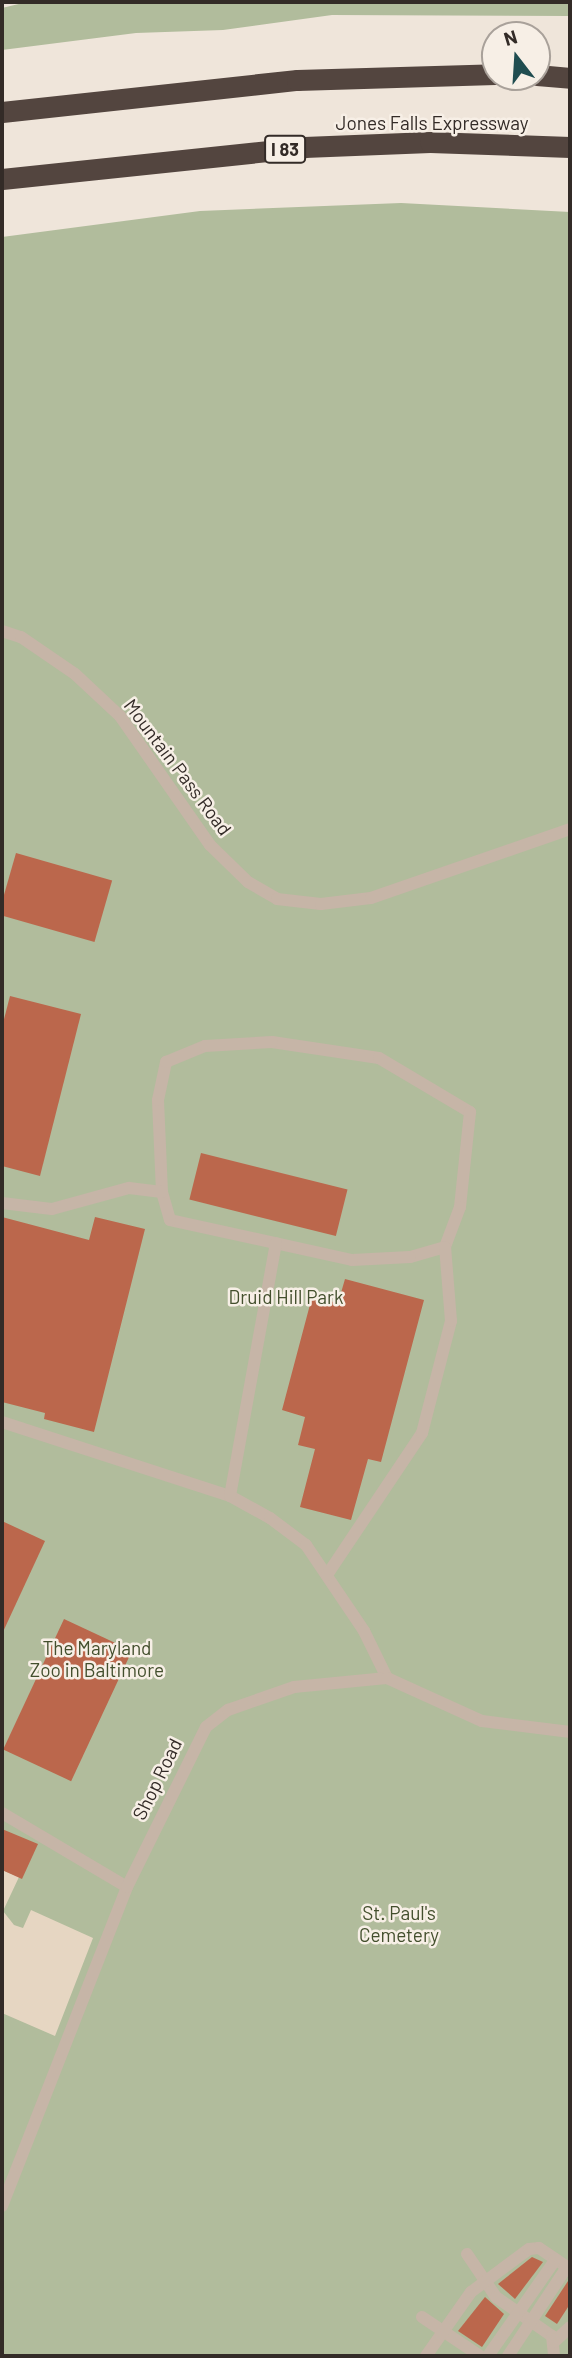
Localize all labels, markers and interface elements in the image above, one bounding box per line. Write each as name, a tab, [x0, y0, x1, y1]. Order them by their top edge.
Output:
north arrow	[481, 21, 551, 91]
text: N	[501, 25, 520, 50]
street label: Jones Falls Expressway	[336, 112, 528, 134]
road number: I 83	[264, 134, 306, 164]
street label: Mountain Pass Road	[119, 694, 237, 840]
park label: Druid Hill Park	[228, 1286, 344, 1308]
park label: The Maryland Zoo in Baltimore	[30, 1637, 164, 1681]
street label: Shop Road	[127, 1735, 187, 1823]
park label: St. Paul's Cemetery	[359, 1902, 439, 1946]

